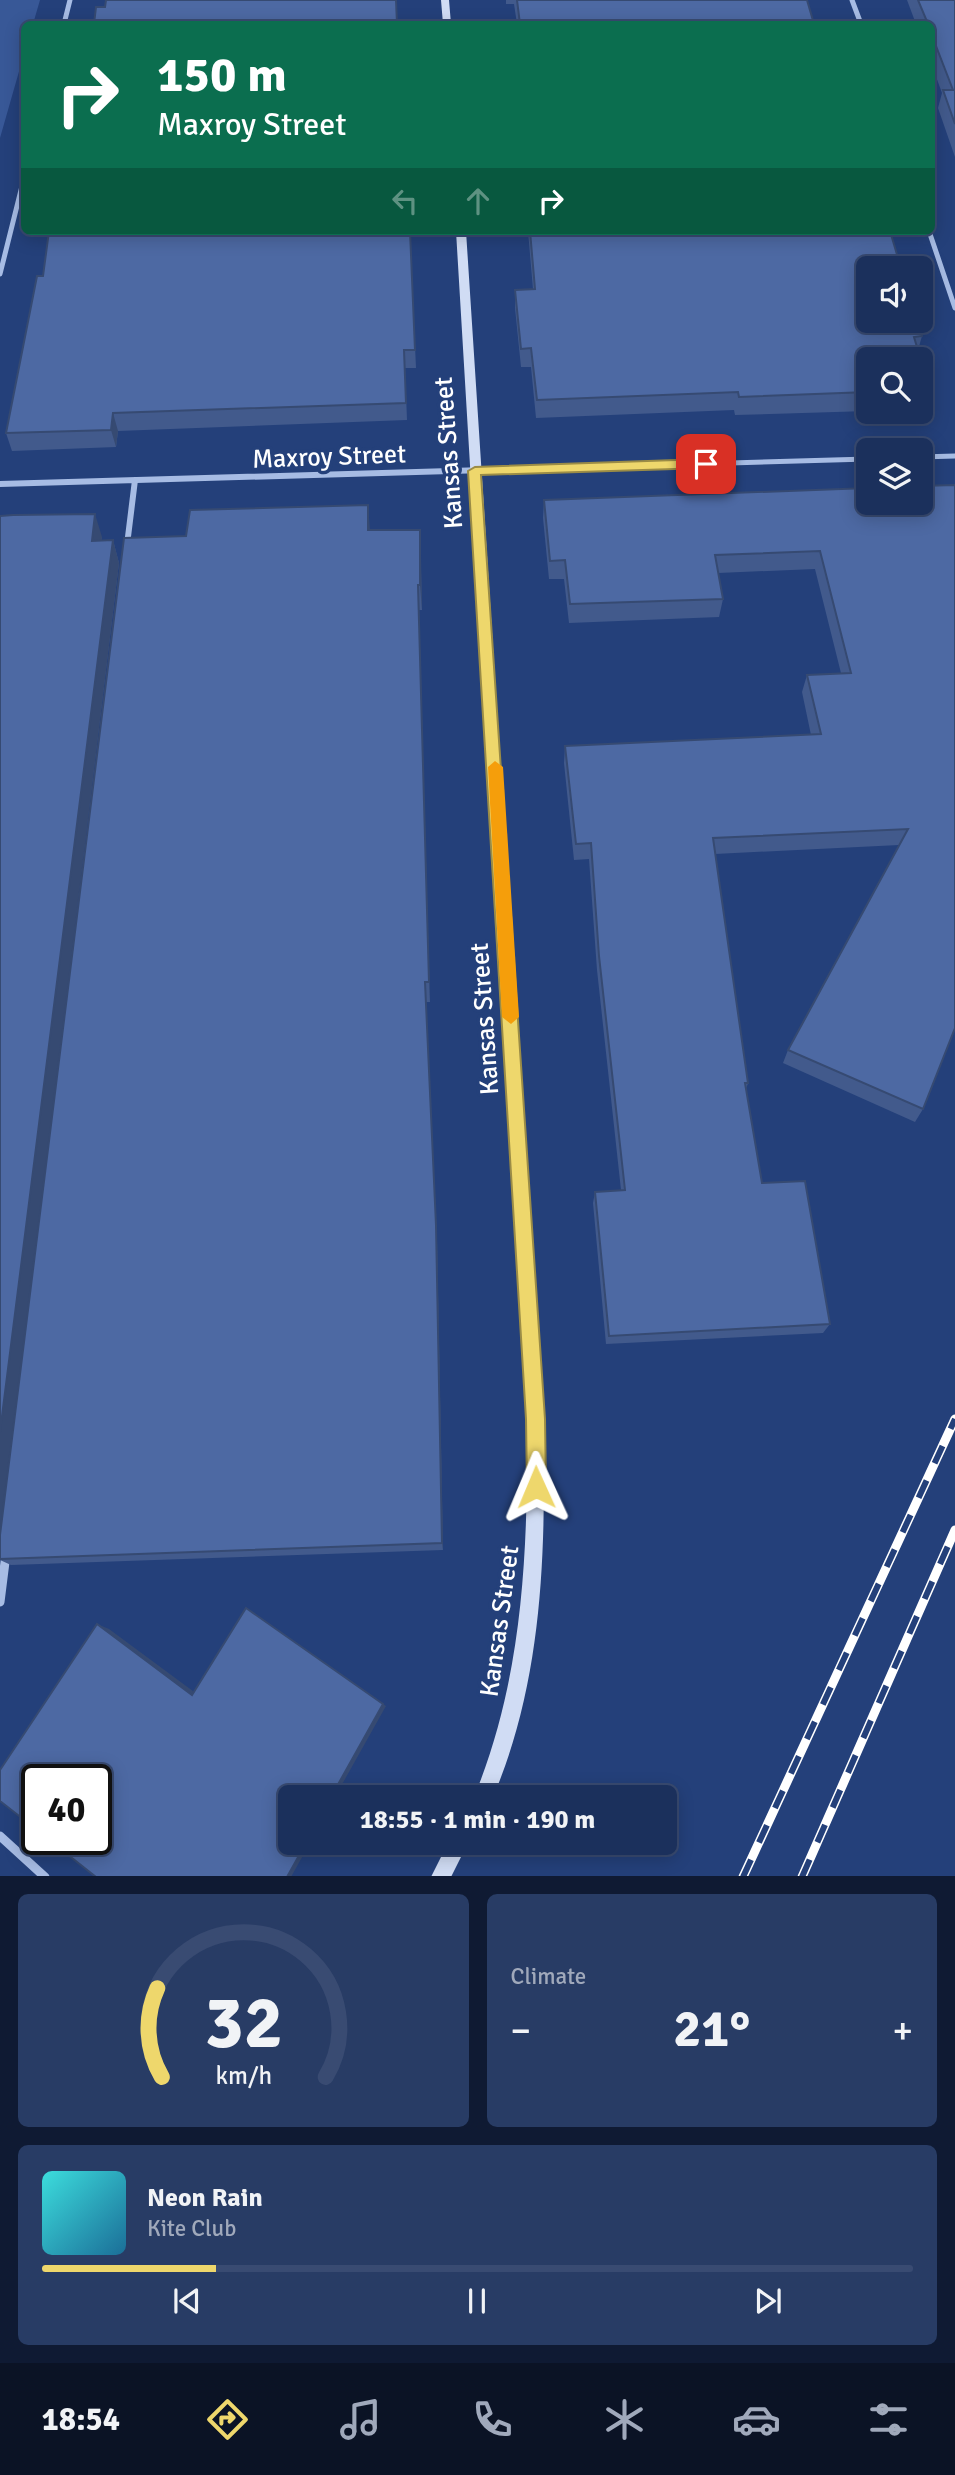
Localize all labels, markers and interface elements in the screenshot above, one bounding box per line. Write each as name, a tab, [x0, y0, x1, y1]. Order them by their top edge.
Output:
text: 150 m	[157, 45, 287, 105]
icon: right	[42, 49, 133, 140]
text: Maxroy Street	[157, 105, 347, 144]
icon: left	[386, 182, 424, 220]
icon: ahead	[459, 182, 497, 220]
icon: right	[532, 182, 570, 220]
map controls	[856, 256, 933, 515]
button: sound	[856, 256, 933, 333]
button: search	[856, 347, 933, 424]
street label: Kansas Street	[428, 376, 470, 530]
pin	[676, 434, 736, 494]
street label: Maxroy Street	[252, 438, 407, 476]
button: layers	[856, 438, 933, 515]
icon: arrive	[687, 445, 725, 483]
street label: Kansas Street	[464, 942, 506, 1096]
position arrow	[499, 1450, 573, 1524]
street label: Kansas Street	[474, 1544, 526, 1699]
speed limit sign: 40	[21, 1764, 112, 1855]
text: 18:55 · 1 min · 190 m	[360, 1804, 595, 1836]
text: Climate	[511, 1962, 586, 1991]
text: 32	[204, 1979, 283, 2068]
text: 21°	[673, 1997, 750, 2061]
text: −	[511, 2007, 531, 2054]
text: +	[892, 2007, 913, 2054]
text: km/h	[215, 2059, 272, 2090]
text: Neon Rain	[147, 2182, 263, 2214]
text: Kite Club	[147, 2214, 236, 2243]
icon: previous	[168, 2282, 206, 2320]
icon: pause	[458, 2282, 496, 2320]
icon: next	[749, 2282, 787, 2320]
icon: directions	[203, 2395, 252, 2444]
icon: music	[336, 2395, 385, 2444]
icon: phone	[468, 2395, 517, 2444]
icon: climate	[600, 2395, 649, 2444]
icon: car	[732, 2395, 781, 2444]
icon: filters	[864, 2395, 913, 2444]
text: 18:54	[42, 2400, 120, 2439]

